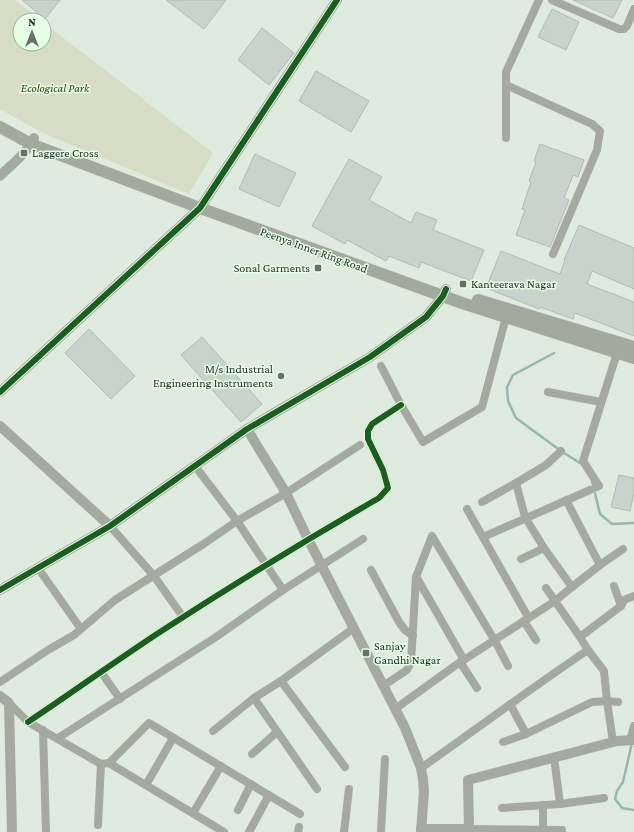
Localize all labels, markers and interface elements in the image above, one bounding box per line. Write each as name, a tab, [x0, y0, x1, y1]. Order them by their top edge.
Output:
north arrow	[12, 12, 52, 52]
text: N	[28, 16, 36, 28]
park label: Ecological Park	[21, 81, 90, 95]
place label: Laggere Cross	[32, 146, 99, 160]
marker: Laggere Cross	[19, 148, 29, 158]
street label: Peenya Inner Ring Road	[259, 224, 370, 276]
place label: Sonal Garments	[234, 261, 310, 275]
marker: Sonal Garments	[313, 263, 323, 273]
place label: Kanteerava Nagar	[471, 277, 557, 291]
marker: Kanteerava Nagar	[458, 279, 468, 289]
place label: M/s Industrial Engineering Instruments	[153, 362, 273, 390]
marker: M/s Industrial Engineering Instruments	[276, 371, 286, 381]
place label: Sanjay Gandhi Nagar	[374, 639, 441, 667]
marker: Sanjay Gandhi Nagar	[361, 648, 371, 658]

